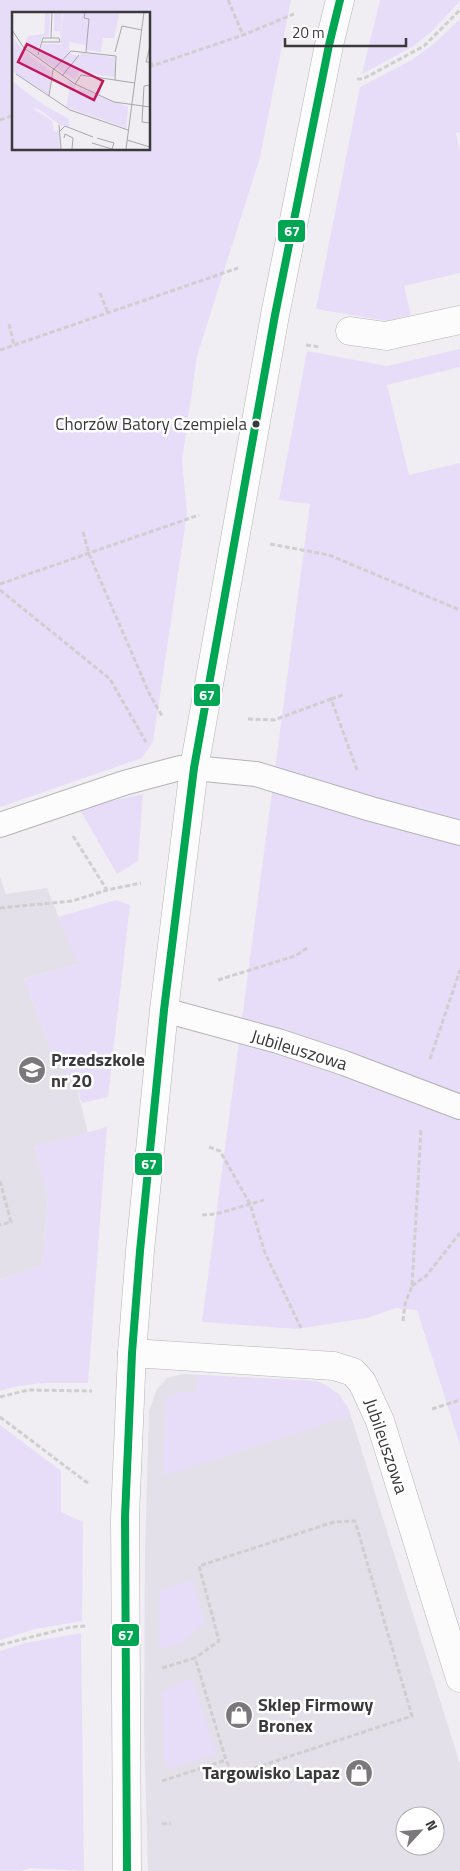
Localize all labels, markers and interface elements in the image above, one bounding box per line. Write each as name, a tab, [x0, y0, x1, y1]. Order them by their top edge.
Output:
inset map	[12, 12, 150, 150]
scale bar	[285, 15, 406, 47]
text: 20 m	[292, 21, 325, 44]
line badge: 67	[277, 219, 306, 243]
text: 67	[284, 220, 300, 241]
place label: Chorzów Batory Czempiela	[55, 411, 247, 437]
marker: Chorzów Batory Czempiela	[251, 419, 261, 429]
line badge: 67	[193, 683, 221, 707]
text: 67	[199, 684, 215, 705]
street label: Jubileuszowa	[248, 1022, 351, 1077]
place label: Przedszkole nr 20	[51, 1046, 145, 1094]
school or university icon: Przedszkole nr 20	[17, 1055, 47, 1085]
line badge: 67	[134, 1152, 163, 1176]
text: 67	[141, 1153, 157, 1174]
street label: Jubileuszowa	[358, 1394, 415, 1497]
line badge: 67	[111, 1623, 140, 1647]
text: 67	[118, 1624, 134, 1645]
place label: Sklep Firmowy Bronex	[258, 1691, 373, 1739]
shop icon: Sklep Firmowy Bronex	[224, 1700, 254, 1730]
shop icon: Targowisko Lapaz	[344, 1758, 374, 1788]
place label: Targowisko Lapaz	[202, 1759, 340, 1786]
north arrow	[395, 1806, 445, 1856]
text: N	[421, 1816, 444, 1834]

